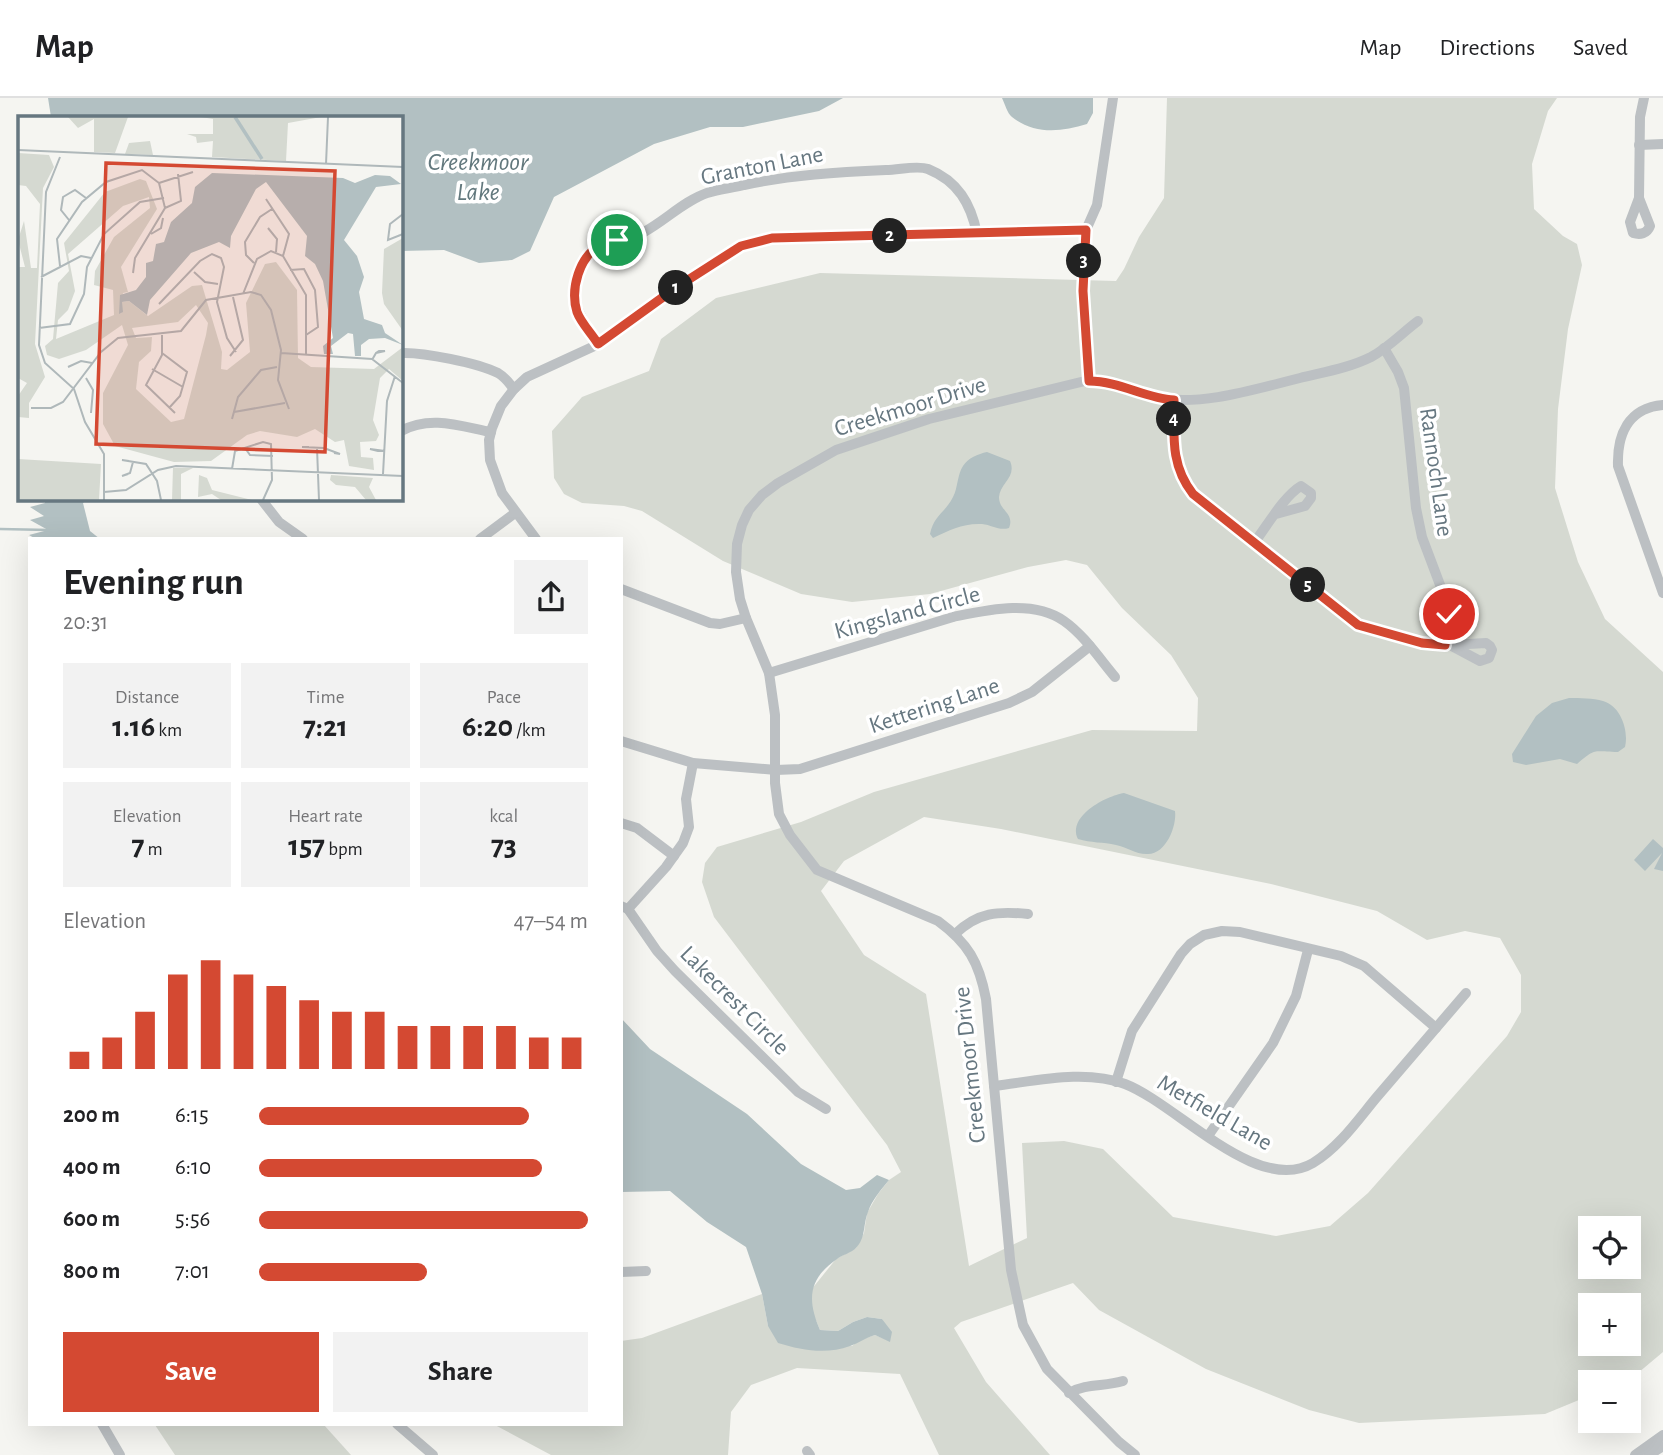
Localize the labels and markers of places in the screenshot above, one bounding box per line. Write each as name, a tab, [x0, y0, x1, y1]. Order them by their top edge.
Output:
pin	[587, 210, 647, 270]
pin: 2	[872, 218, 908, 254]
pin: 3	[1066, 244, 1102, 278]
pin: 1	[658, 270, 694, 306]
pin: 4	[1156, 402, 1192, 436]
pin: 5	[1290, 568, 1326, 602]
pin	[1419, 584, 1479, 644]

